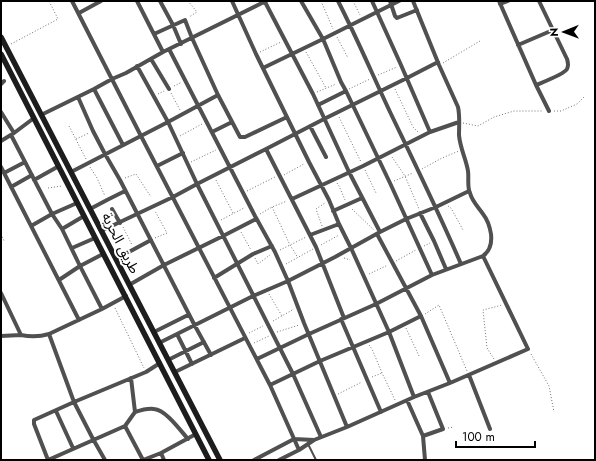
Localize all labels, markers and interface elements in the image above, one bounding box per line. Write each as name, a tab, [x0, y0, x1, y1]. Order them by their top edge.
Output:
north arrow	[544, 12, 584, 52]
text: N	[546, 28, 562, 37]
street label: طريق الحرية	[97, 209, 145, 277]
scale bar	[456, 423, 535, 449]
text: 100 m	[462, 428, 495, 446]

